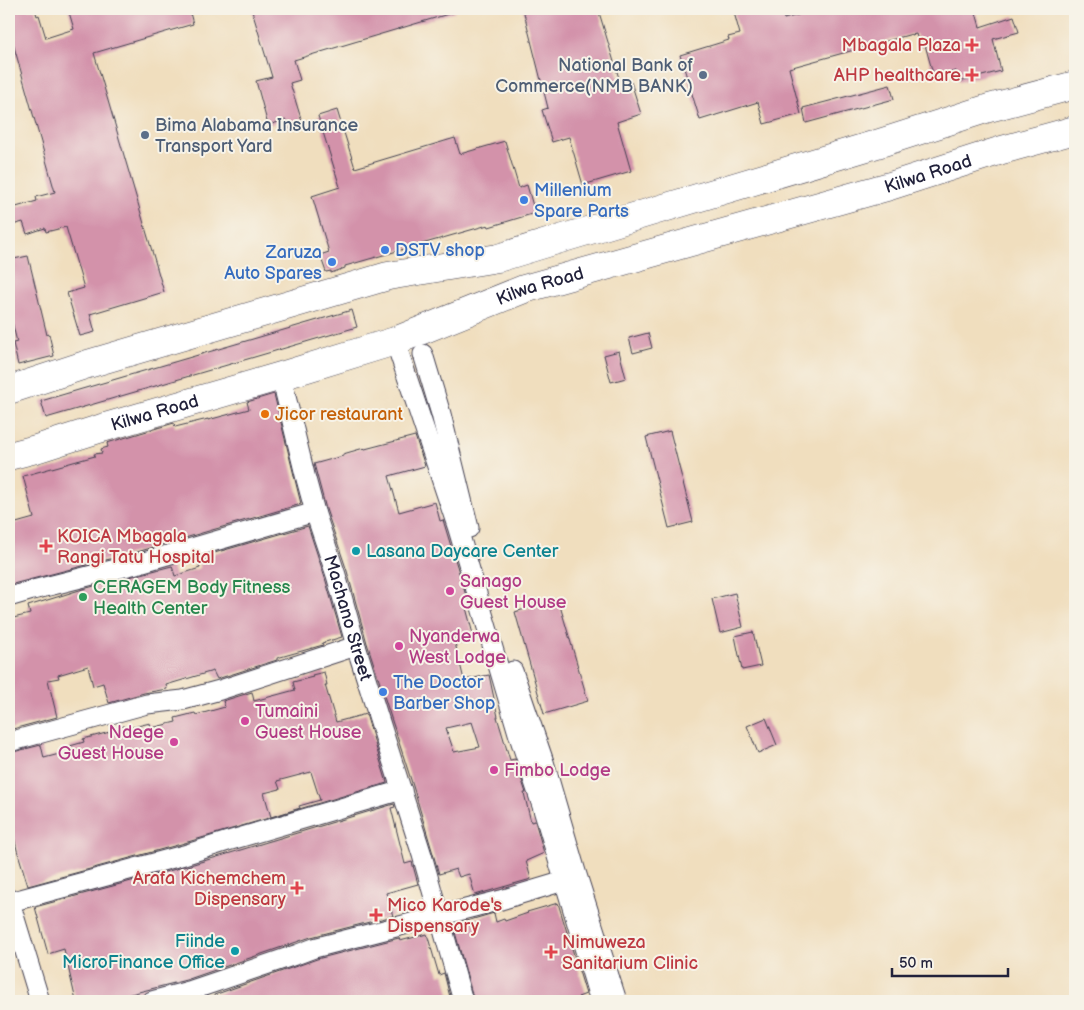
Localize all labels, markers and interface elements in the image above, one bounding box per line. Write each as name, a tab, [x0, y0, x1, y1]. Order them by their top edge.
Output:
place label: Mbagala Plaza	[842, 35, 961, 56]
marker: Mbagala Plaza	[965, 38, 979, 52]
place label: National Bank of Commerce(NMB BANK)	[495, 55, 693, 97]
place label: AHP healthcare	[834, 65, 961, 86]
marker: AHP healthcare	[965, 68, 979, 82]
marker: National Bank of Commerce(NMB BANK)	[697, 69, 709, 81]
place label: Bima Alabama Insurance Transport Yard	[155, 115, 359, 157]
marker: Bima Alabama Insurance Transport Yard	[139, 129, 151, 141]
street label: Kilwa Road	[882, 150, 974, 198]
place label: Millenium Spare Parts	[534, 180, 629, 222]
marker: Millenium Spare Parts	[518, 194, 530, 206]
place label: DSTV shop	[395, 240, 485, 261]
place label: Zaruza Auto Spares	[224, 242, 322, 284]
marker: DSTV shop	[379, 244, 391, 256]
marker: Zaruza Auto Spares	[326, 256, 338, 268]
street label: Kilwa Road	[493, 262, 586, 310]
street label: Kilwa Road	[108, 390, 201, 435]
place label: Jicor restaurant	[275, 404, 403, 425]
marker: Jicor restaurant	[259, 408, 271, 420]
place label: KOICA Mbagala Rangi Tatu Hospital	[57, 526, 215, 568]
marker: KOICA Mbagala Rangi Tatu Hospital	[39, 539, 53, 553]
place label: Lasana Daycare Center	[366, 541, 559, 562]
marker: Lasana Daycare Center	[350, 545, 362, 557]
street label: Machano Street	[320, 552, 377, 684]
place label: Sanago Guest House	[460, 571, 567, 613]
place label: CERAGEM Body Fitness Health Center	[93, 577, 291, 619]
marker: Sanago Guest House	[444, 585, 456, 597]
marker: CERAGEM Body Fitness Health Center	[77, 591, 89, 603]
place label: Nyanderwa West Lodge	[409, 626, 506, 668]
marker: Nyanderwa West Lodge	[393, 640, 405, 652]
place label: The Doctor Barber Shop	[393, 672, 495, 714]
marker: The Doctor Barber Shop	[377, 686, 389, 698]
place label: Tumaini Guest House	[255, 701, 362, 743]
marker: Tumaini Guest House	[239, 715, 251, 727]
place label: Ndege Guest House	[58, 722, 164, 764]
marker: Ndege Guest House	[168, 736, 180, 748]
place label: Fimbo Lodge	[504, 760, 611, 781]
marker: Fimbo Lodge	[488, 764, 500, 776]
place label: Arafa Kichemchem Dispensary	[133, 868, 287, 910]
marker: Arafa Kichemchem Dispensary	[290, 881, 304, 895]
place label: Mico Karode's Dispensary	[387, 895, 502, 937]
marker: Mico Karode's Dispensary	[369, 908, 383, 922]
place label: Fiinde MicroFinance Office	[62, 931, 225, 973]
place label: Nimuweza Sanitarium Clinic	[562, 932, 698, 974]
marker: Fiinde MicroFinance Office	[229, 945, 241, 957]
marker: Nimuweza Sanitarium Clinic	[544, 945, 558, 959]
scale bar	[892, 945, 1008, 977]
text: 50 m	[899, 954, 933, 973]

